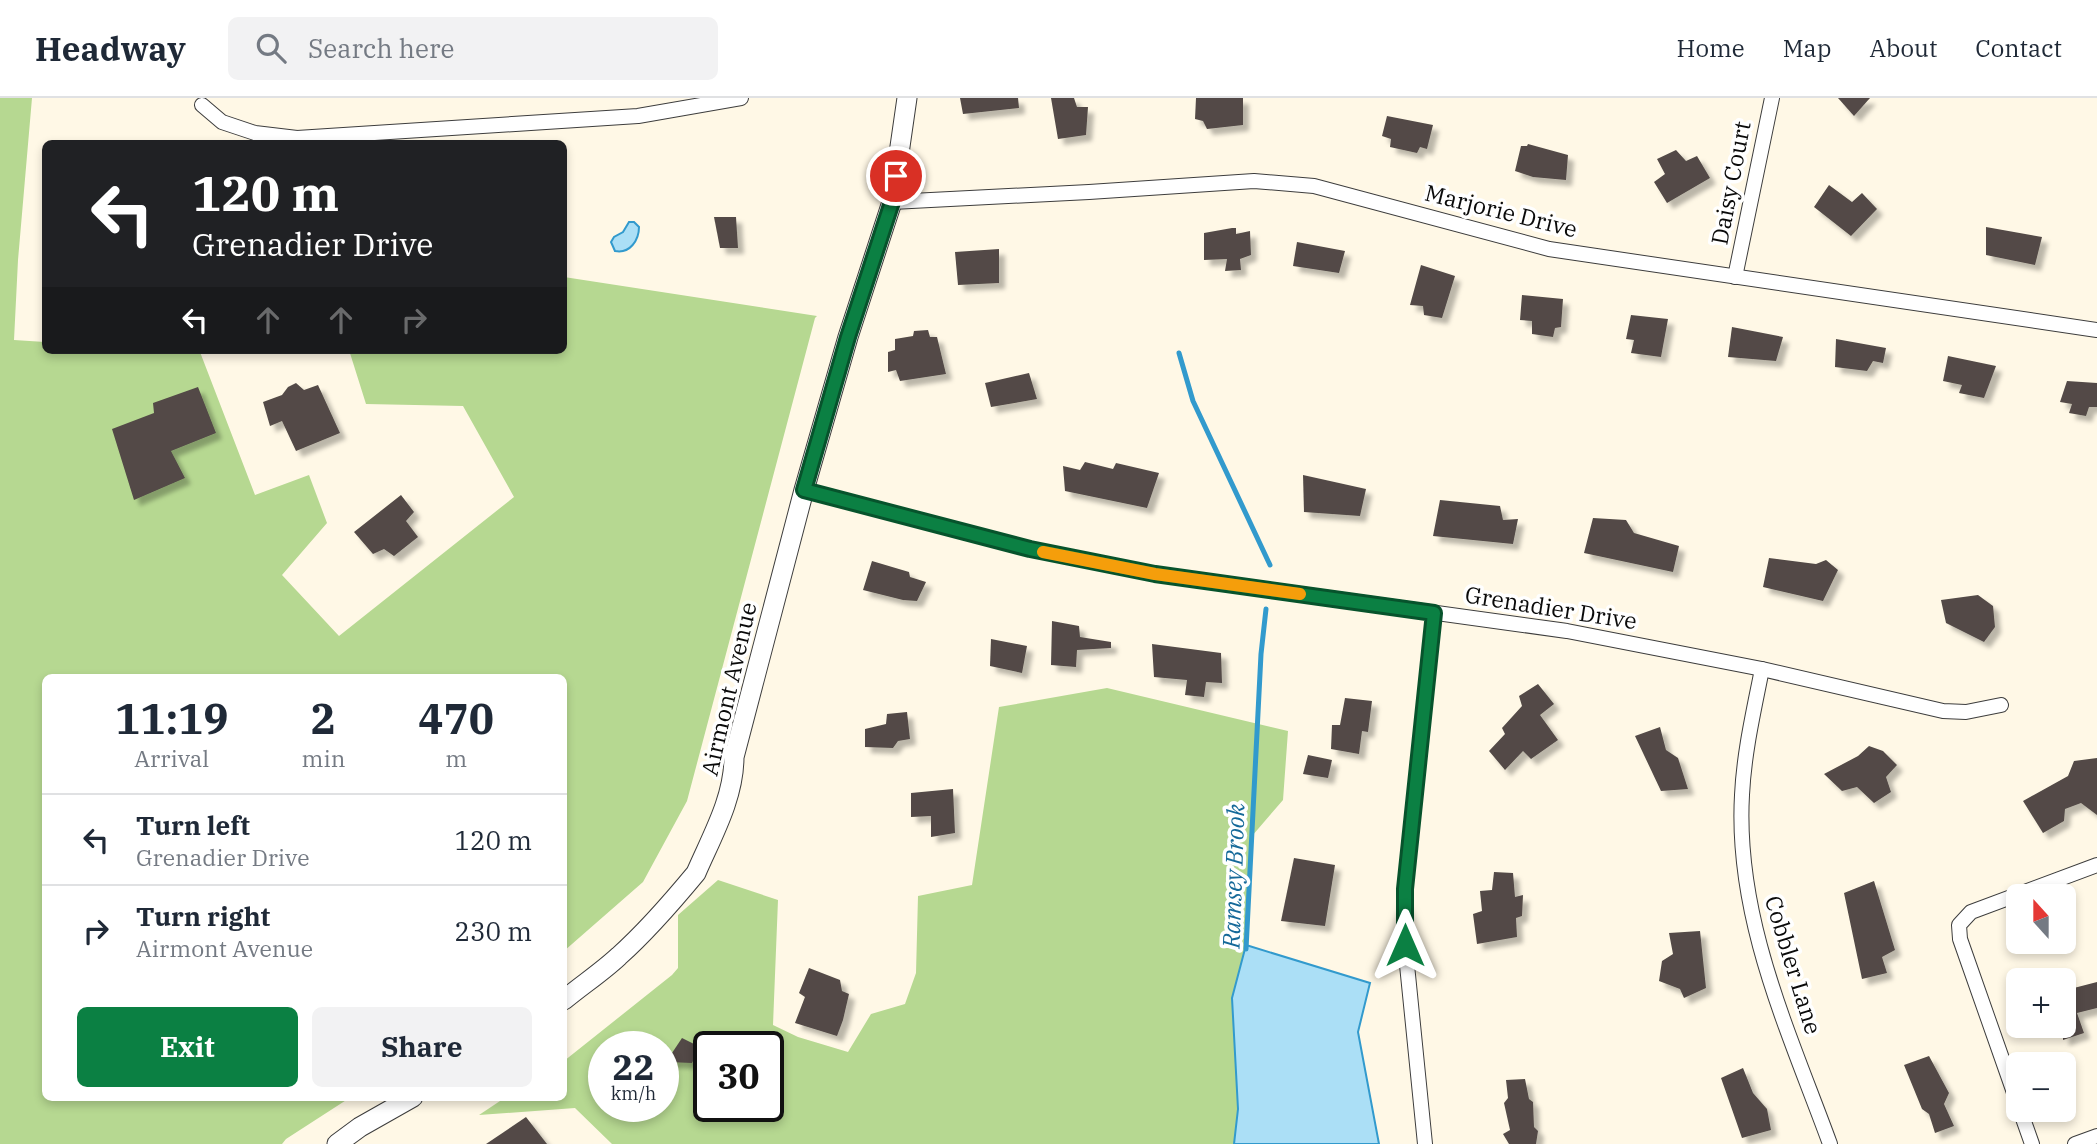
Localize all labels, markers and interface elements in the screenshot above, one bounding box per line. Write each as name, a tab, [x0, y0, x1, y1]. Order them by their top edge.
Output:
search box	[228, 17, 718, 80]
text: Headway	[35, 27, 186, 70]
icon: search	[252, 29, 290, 67]
text: Search here	[308, 31, 454, 65]
text: Home	[1677, 32, 1745, 64]
text: Map	[1783, 32, 1831, 64]
text: About	[1869, 32, 1937, 64]
text: Contact	[1975, 32, 2062, 64]
street label: Daisy Court	[1703, 118, 1757, 247]
pin	[866, 146, 926, 206]
icon: arrive	[877, 157, 915, 195]
text: 120 m	[192, 161, 339, 224]
icon: left	[77, 168, 168, 259]
street label: Marjorie Drive	[1422, 177, 1581, 243]
text: Grenadier Drive	[192, 223, 433, 265]
icon: left	[176, 301, 214, 339]
icon: ahead	[249, 301, 287, 339]
icon: ahead	[322, 301, 360, 339]
icon: right	[395, 301, 433, 339]
street label: Grenadier Drive	[1463, 579, 1639, 635]
street label: Airmont Avenue	[693, 599, 763, 778]
text: 11:19	[115, 691, 229, 746]
text: 2	[311, 691, 336, 746]
text: 470	[418, 691, 494, 746]
text: Arrival	[134, 743, 209, 773]
text: min	[302, 743, 345, 773]
text: m	[445, 743, 467, 773]
water label: Ramsey Brook	[1214, 803, 1252, 950]
text: Turn left	[136, 808, 250, 842]
icon: left	[77, 821, 115, 859]
text: 120 m	[454, 823, 532, 857]
text: Grenadier Drive	[136, 842, 310, 872]
north arrow	[2006, 884, 2076, 954]
map controls	[2006, 884, 2076, 1122]
street label: Cobbler Lane	[1759, 892, 1829, 1038]
text: Turn right	[136, 899, 270, 933]
position arrow	[1368, 908, 1442, 982]
icon: right	[77, 912, 115, 950]
text: 230 m	[454, 914, 532, 948]
text: Airmont Avenue	[136, 933, 313, 963]
button: +	[2006, 968, 2076, 1038]
button: Exit	[77, 1007, 298, 1087]
button: Share	[312, 1007, 532, 1087]
speed limit sign: 30	[693, 1031, 784, 1122]
text: 22	[612, 1044, 655, 1090]
button: −	[2006, 1052, 2076, 1122]
text: km/h	[611, 1082, 656, 1105]

